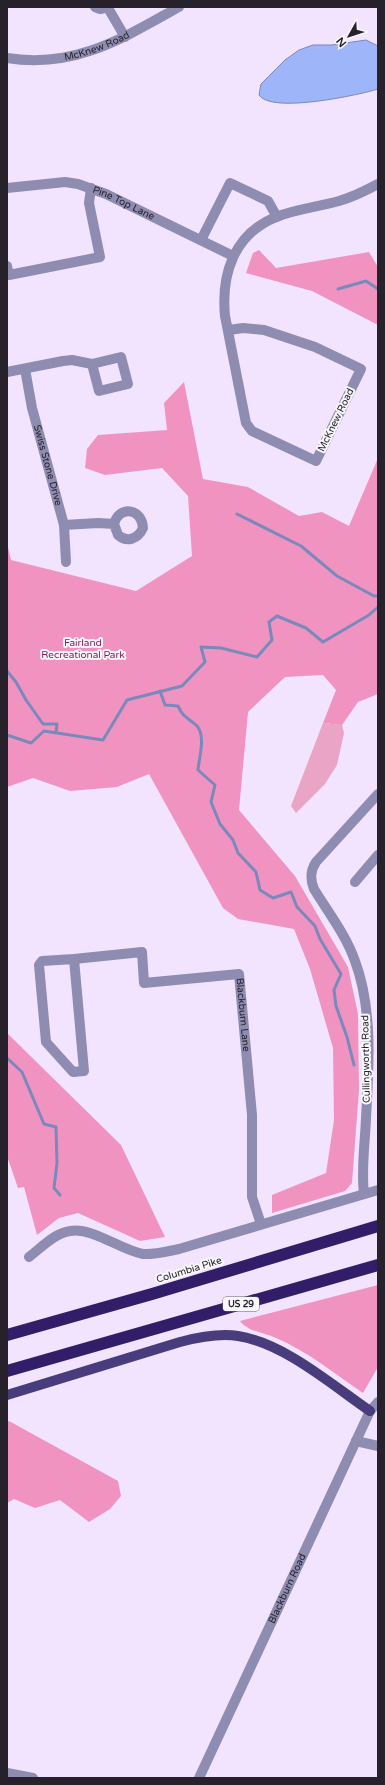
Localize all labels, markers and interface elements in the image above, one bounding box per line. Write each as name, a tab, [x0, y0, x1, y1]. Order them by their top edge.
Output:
north arrow	[329, 16, 369, 56]
street label: McKnew Road	[63, 29, 132, 63]
text: N	[334, 34, 349, 50]
street label: Pine Top Lane	[91, 184, 157, 223]
street label: McKnew Road	[316, 386, 356, 454]
street label: Swiss Stone Drive	[31, 423, 65, 507]
park label: Fairland Recreational Park	[41, 637, 125, 661]
street label: Blackburn Lane	[233, 977, 252, 1052]
street label: Cullingworth Road	[359, 1015, 373, 1103]
street label: Columbia Pike	[155, 1254, 223, 1286]
road number: US 29	[223, 1297, 259, 1311]
street label: Blackburn Road	[266, 1552, 309, 1625]

